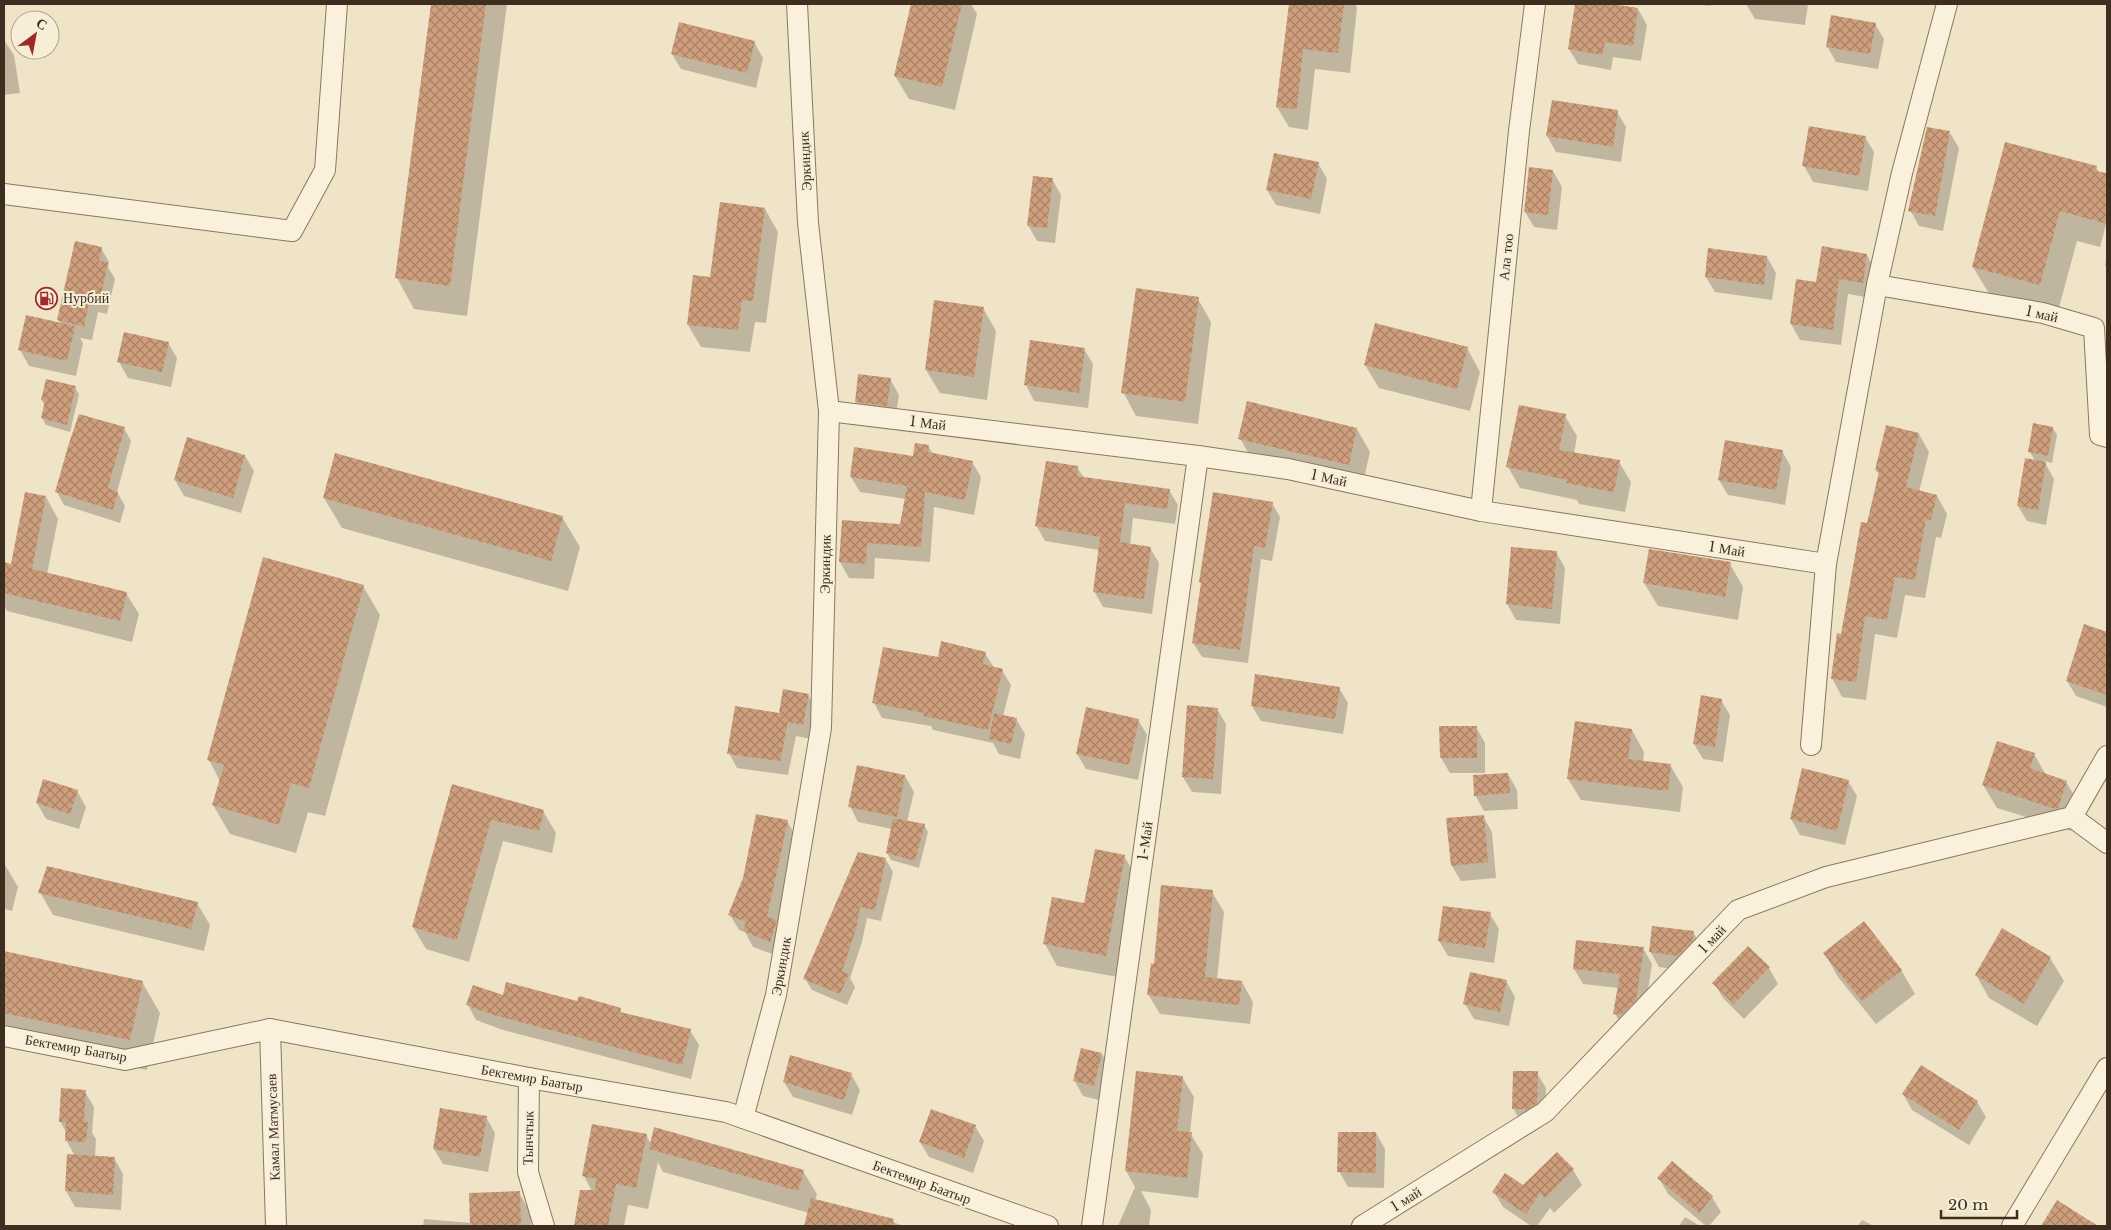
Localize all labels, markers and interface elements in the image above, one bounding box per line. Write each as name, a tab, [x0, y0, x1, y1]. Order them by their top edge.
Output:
north arrow	[10, 10, 60, 60]
text: С	[33, 14, 51, 34]
street label: Эркиндик	[794, 131, 816, 191]
street label: Ала тоо	[1495, 233, 1517, 281]
fuel station icon: Нурбий	[35, 286, 59, 310]
place label: Нурбий	[63, 289, 110, 307]
street label: 1 май	[2024, 302, 2060, 327]
street label: 1 Май	[909, 412, 948, 434]
street label: 1 Май	[1309, 465, 1349, 491]
street label: Эркиндик	[815, 534, 835, 594]
street label: 1 Май	[1708, 537, 1747, 561]
street label: 1-Май	[1133, 820, 1157, 862]
street label: 1 май	[1694, 921, 1730, 957]
street label: Эркиндик	[767, 935, 795, 997]
street label: Бектемир Баатыр	[24, 1030, 128, 1066]
street label: Бектемир Баатыр	[480, 1060, 584, 1096]
street label: Камал Матмусаев	[262, 1073, 284, 1181]
street label: Тынчтык	[519, 1111, 537, 1165]
street label: Бектемир Баатыр	[870, 1156, 974, 1208]
street label: 1 май	[1387, 1182, 1425, 1215]
scale bar	[1941, 1188, 2017, 1220]
text: 20 m	[1948, 1195, 1988, 1214]

